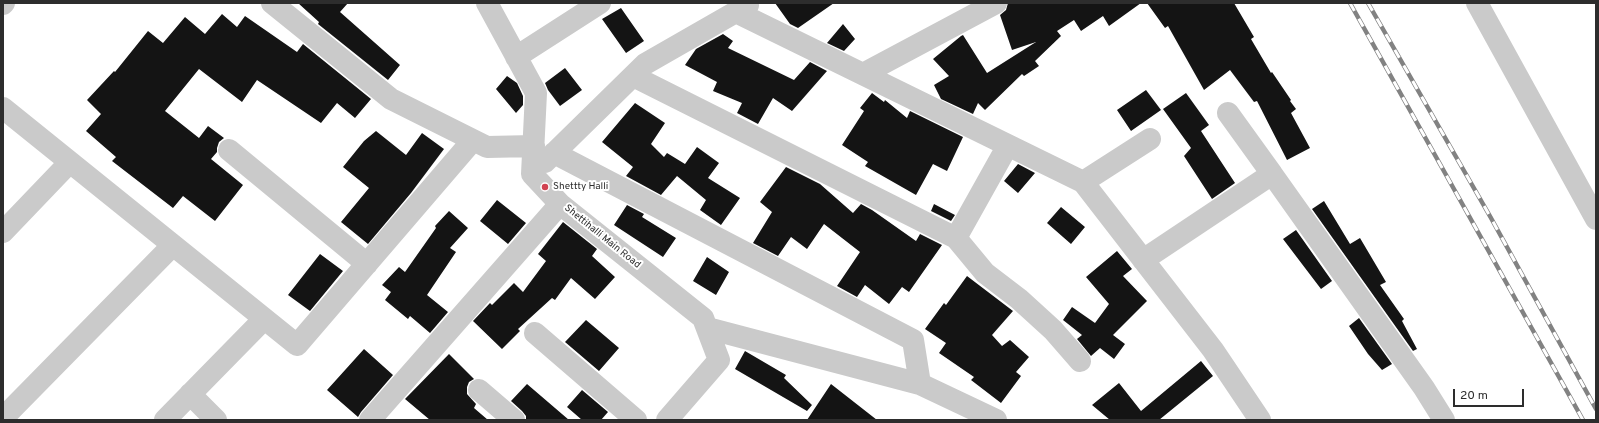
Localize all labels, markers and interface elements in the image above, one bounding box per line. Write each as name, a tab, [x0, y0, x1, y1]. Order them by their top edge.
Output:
place label: Shettty Halli	[553, 181, 608, 193]
marker: Shettty Halli	[540, 182, 550, 192]
street label: Shettihalli Main Road	[561, 203, 643, 271]
scale bar	[1455, 381, 1526, 407]
text: 20 m	[1460, 388, 1488, 404]

